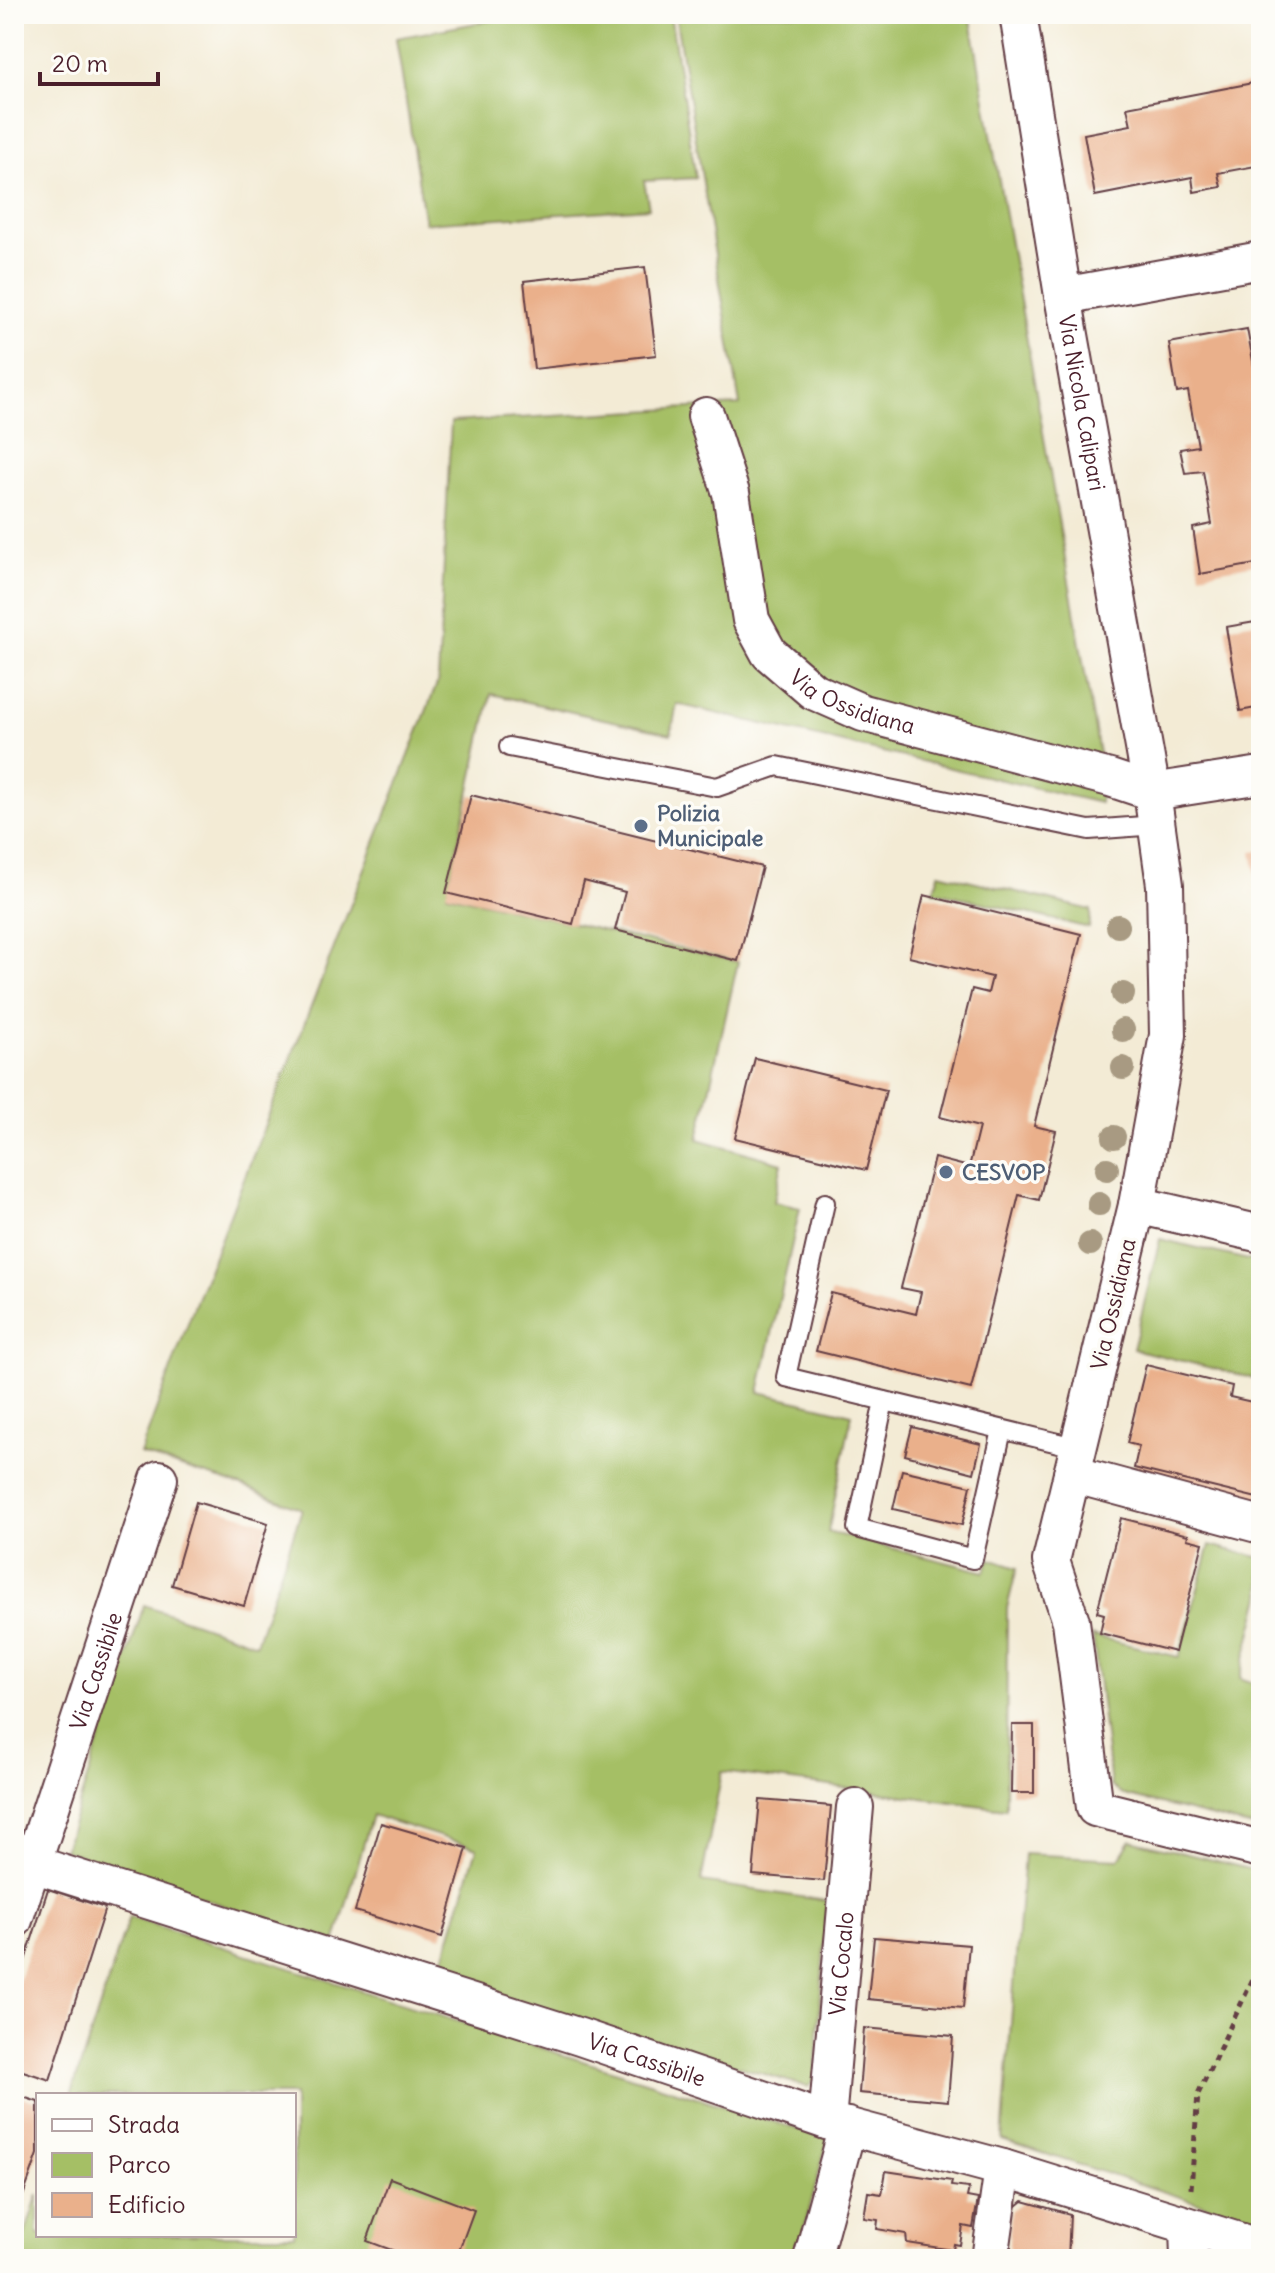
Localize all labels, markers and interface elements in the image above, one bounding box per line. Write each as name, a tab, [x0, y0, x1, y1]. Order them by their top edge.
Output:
scale bar	[40, 36, 158, 86]
text: 20 m	[52, 48, 108, 78]
street label: Via Nicola Calipari	[1053, 312, 1112, 493]
street label: Via Ossidiana	[784, 663, 918, 740]
place label: Polizia Municipale	[657, 799, 763, 852]
marker: Polizia Municipale	[632, 817, 650, 835]
place label: CESVOP	[962, 1158, 1045, 1186]
marker: CESVOP	[937, 1163, 955, 1181]
street label: Via Ossidiana	[1084, 1235, 1142, 1373]
street label: Via Cassibile	[63, 1609, 128, 1734]
street label: Via Cocalo	[822, 1911, 860, 2017]
street label: Via Cassibile	[584, 2027, 709, 2093]
legend	[36, 2093, 296, 2237]
text: Strada	[108, 2109, 180, 2139]
text: Parco	[108, 2149, 171, 2179]
text: Edificio	[108, 2189, 186, 2219]

